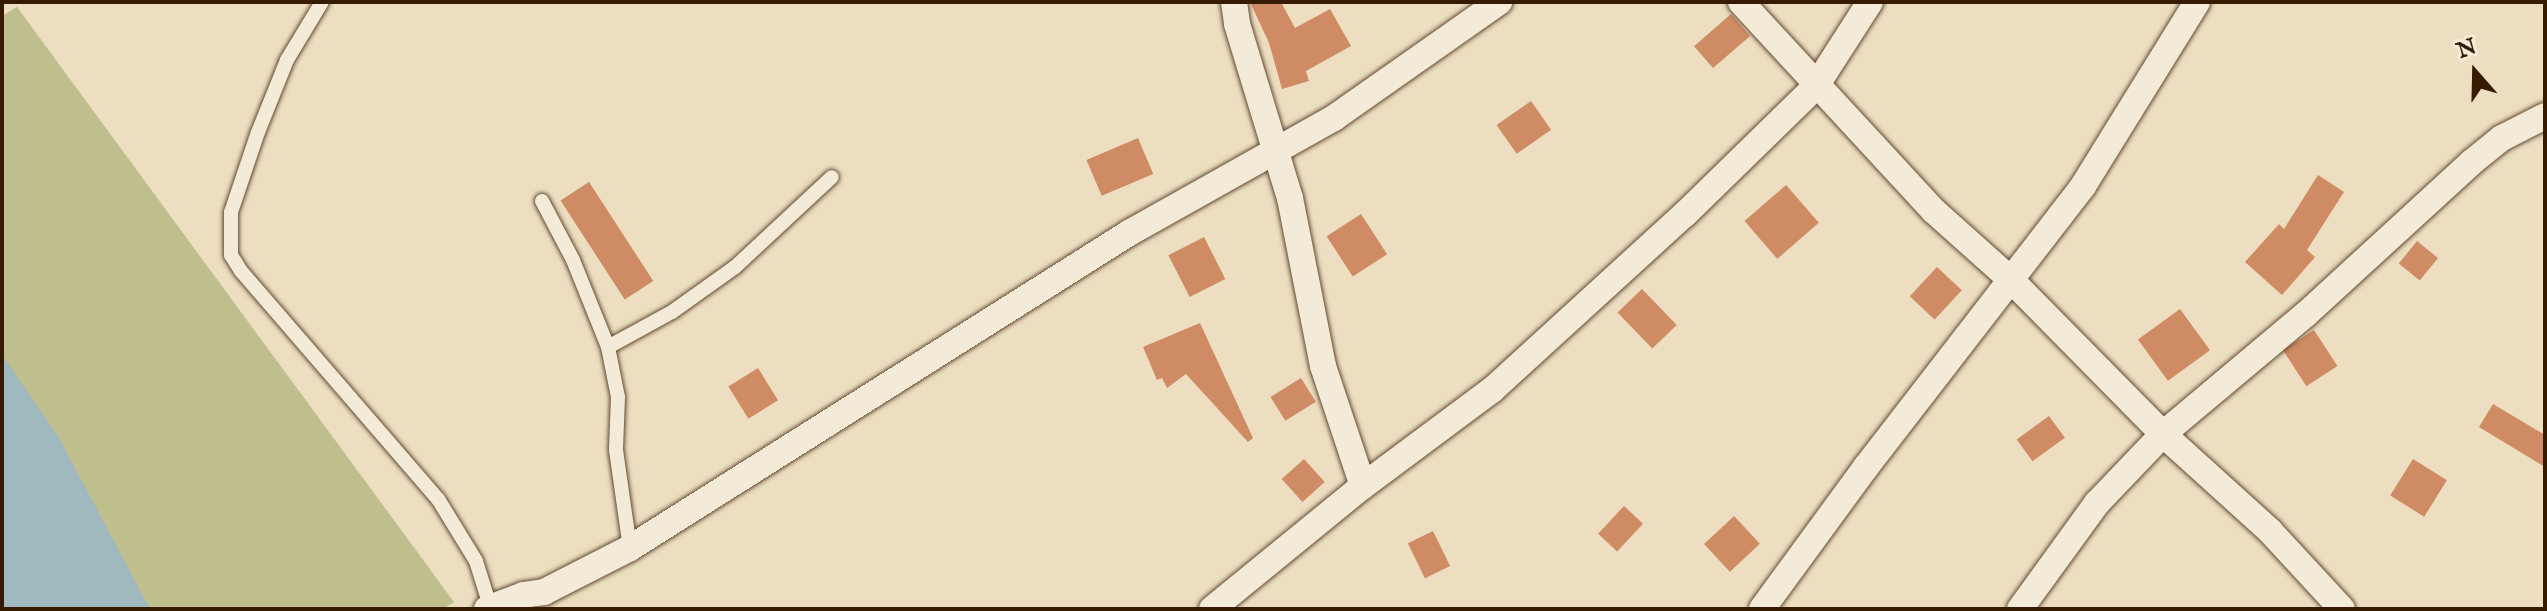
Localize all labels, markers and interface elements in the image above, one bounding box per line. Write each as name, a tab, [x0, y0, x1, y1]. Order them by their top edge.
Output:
north arrow	[2435, 32, 2515, 112]
text: N	[2453, 33, 2481, 66]

